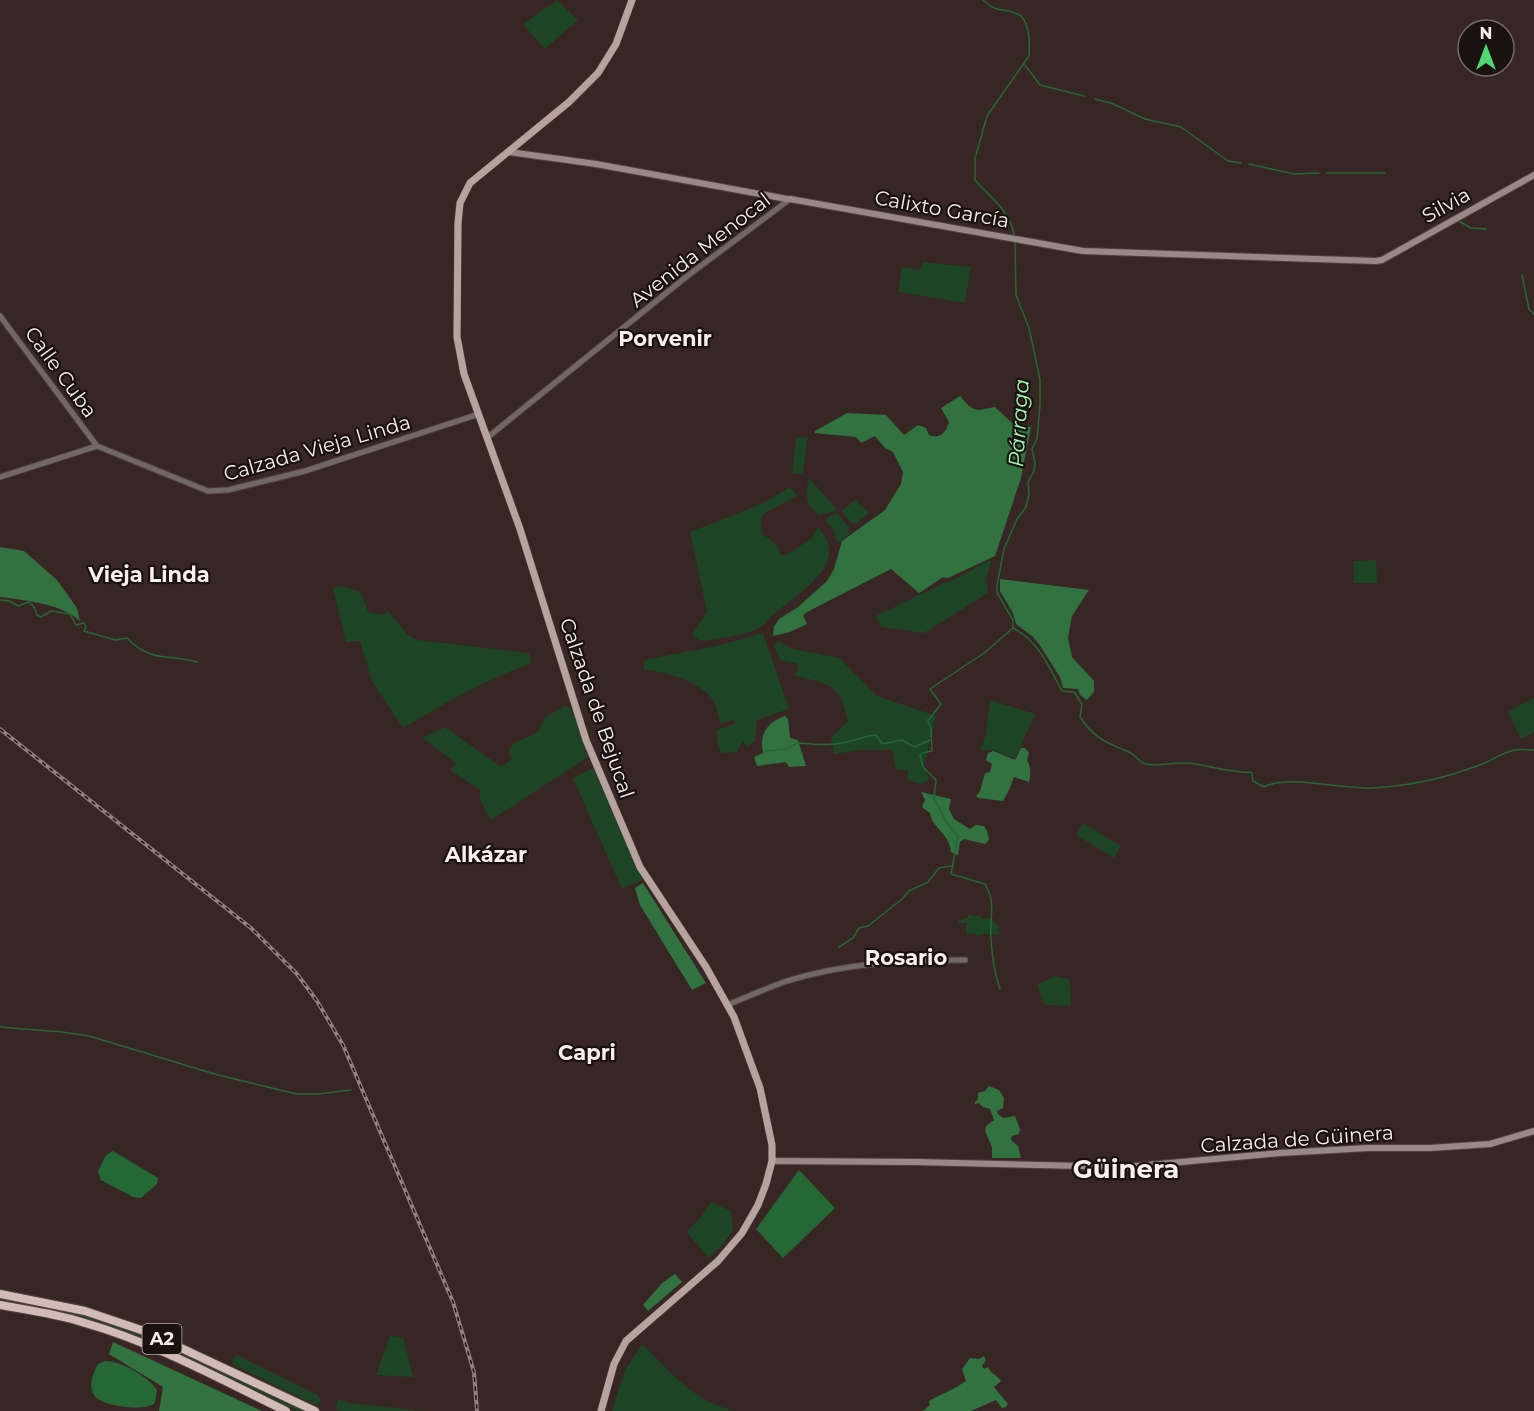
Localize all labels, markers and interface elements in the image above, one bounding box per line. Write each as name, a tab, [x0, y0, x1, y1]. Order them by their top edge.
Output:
north arrow	[1456, 18, 1516, 78]
text: N	[1480, 24, 1492, 43]
street label: Silvia	[1418, 182, 1474, 228]
street label: Calixto García	[873, 185, 1011, 233]
street label: Avenida Menocal	[625, 188, 775, 312]
street label: Calle Cuba	[20, 322, 102, 422]
district label: Porvenir	[618, 326, 712, 351]
water label: Párraga	[1003, 378, 1034, 468]
street label: Calzada Vieja Linda	[221, 410, 413, 486]
district label: Vieja Linda	[87, 562, 210, 587]
street label: Calzada de Bejucal	[555, 615, 639, 801]
district label: Alkázar	[444, 842, 527, 867]
district label: Rosario	[865, 945, 947, 970]
district label: Capri	[558, 1040, 616, 1065]
street label: Calzada de Güinera	[1200, 1120, 1394, 1158]
district label: Güinera	[1073, 1153, 1179, 1185]
road number: A2	[142, 1324, 182, 1354]

